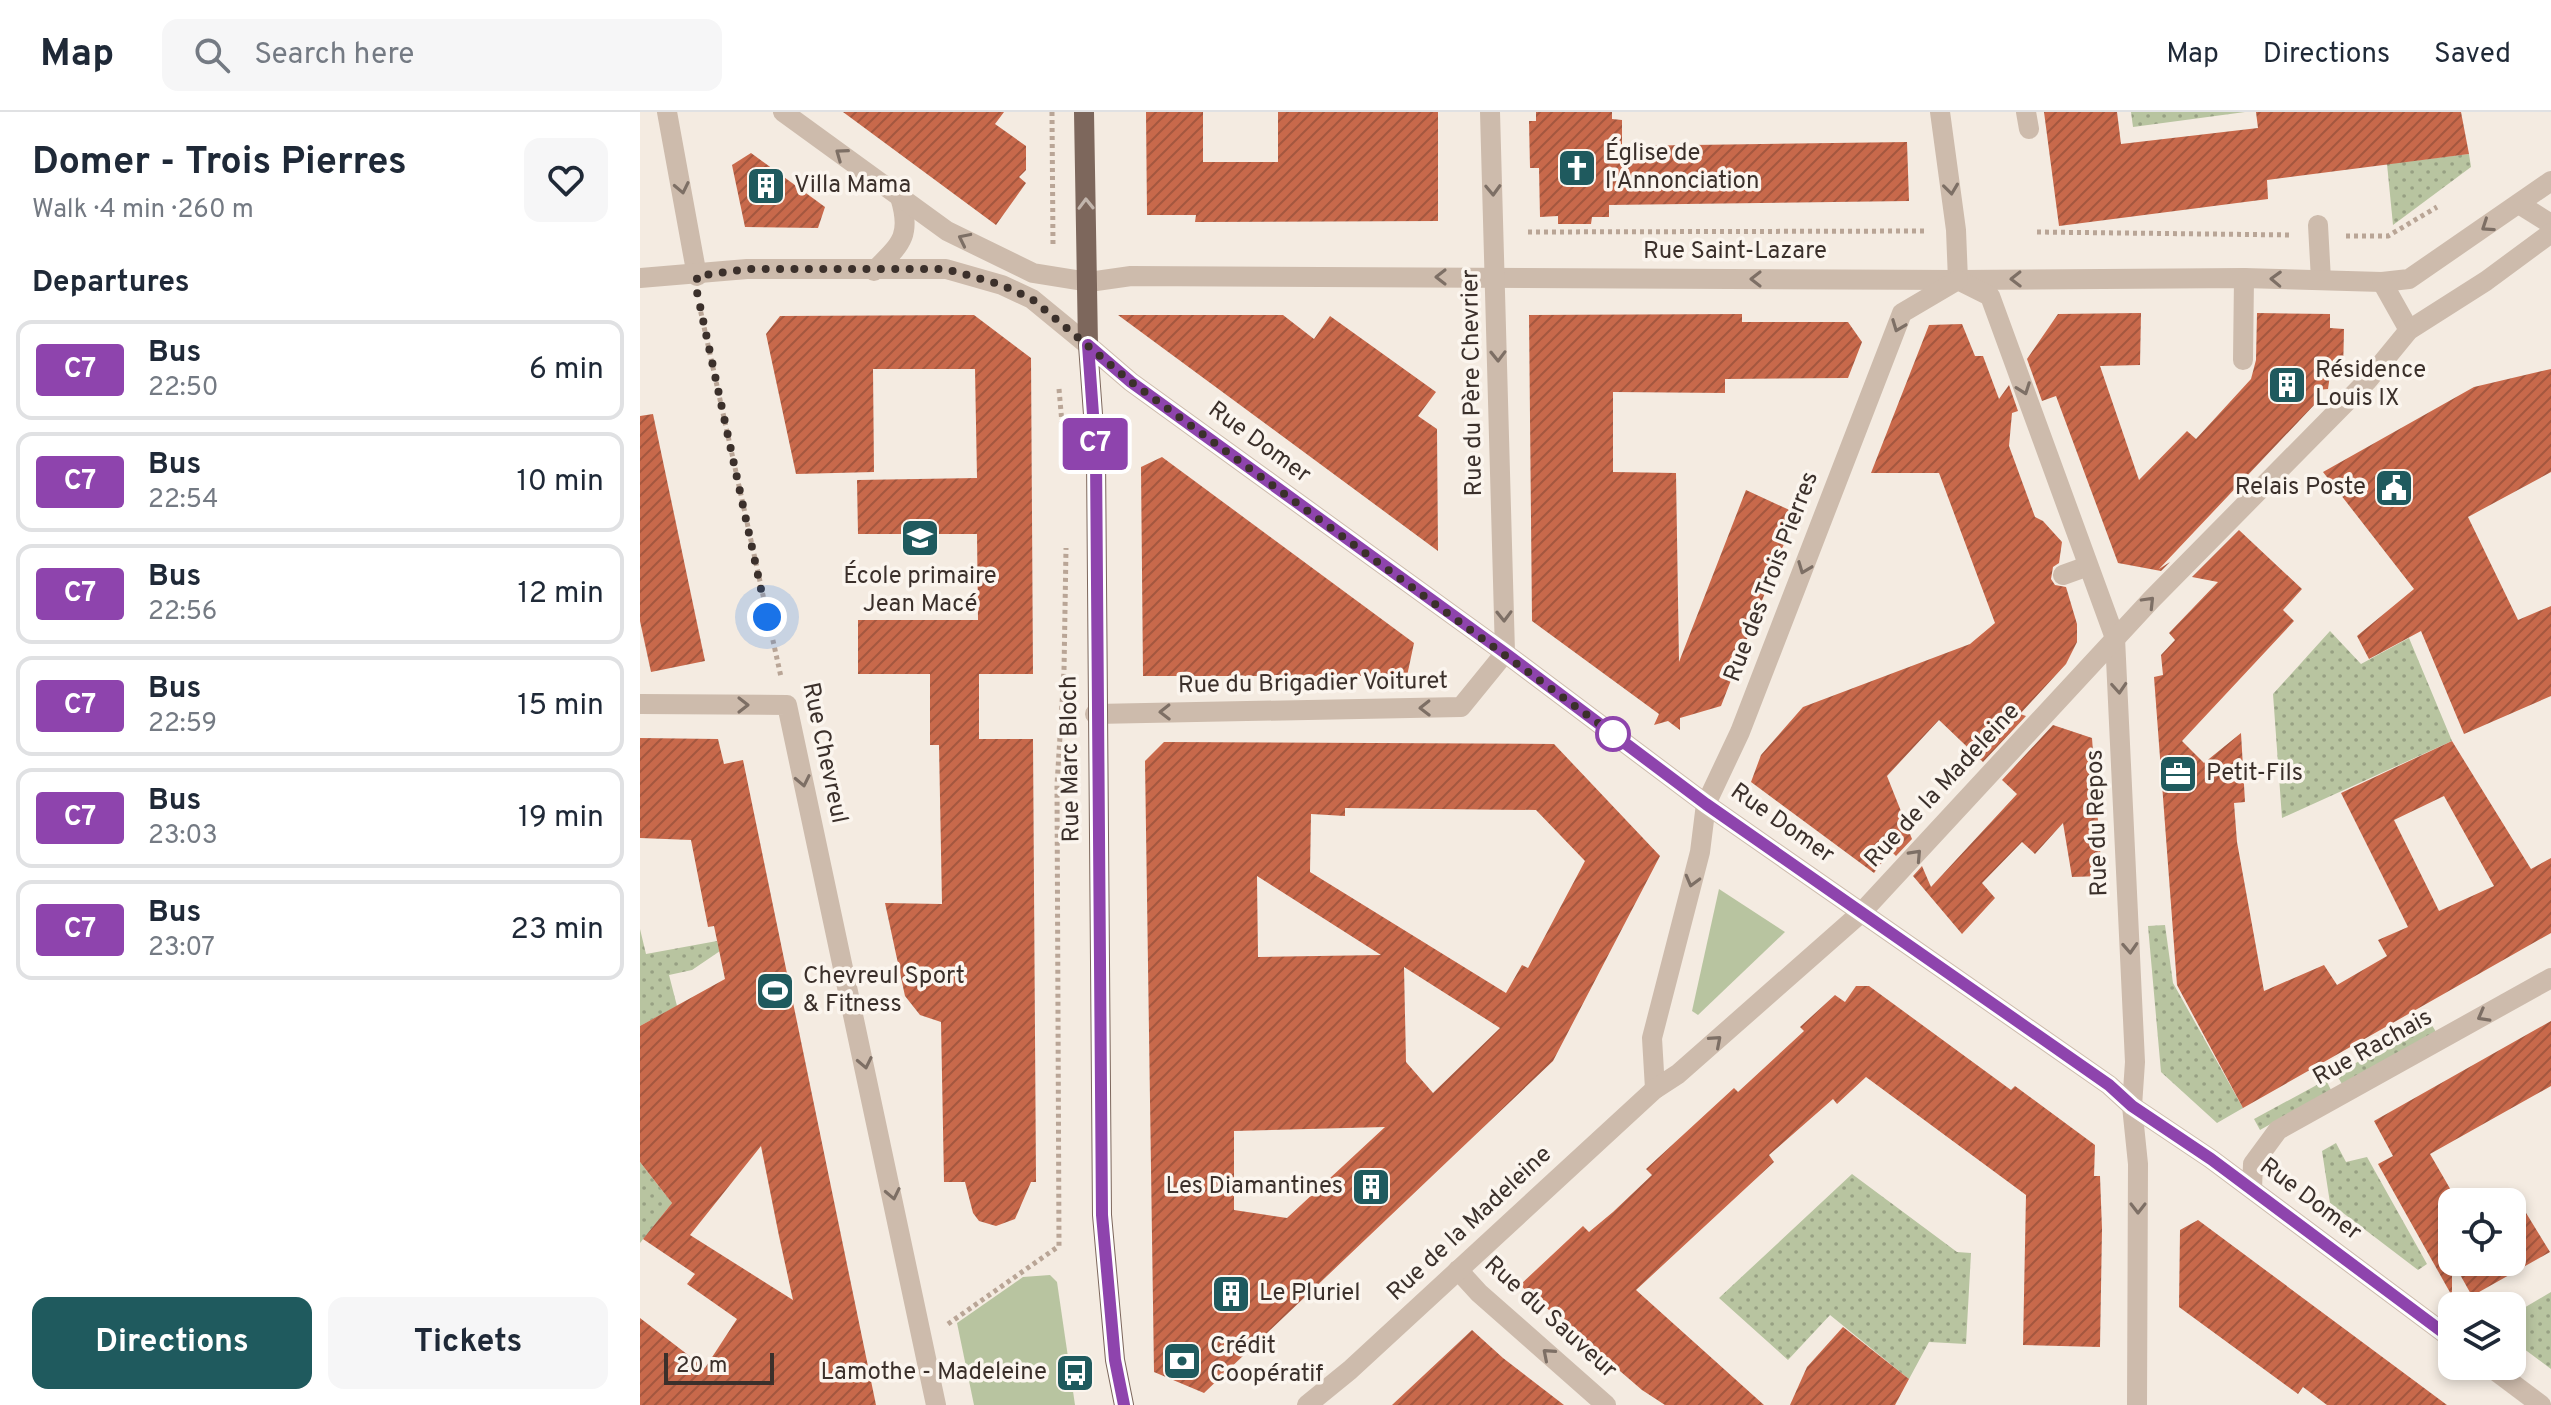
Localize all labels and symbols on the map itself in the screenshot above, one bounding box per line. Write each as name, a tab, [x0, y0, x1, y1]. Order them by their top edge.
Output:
place label: Église de l'Annonciation	[1605, 137, 1759, 197]
church icon: Église de l'Annonciation	[1556, 147, 1598, 189]
one-way arrow	[836, 149, 850, 164]
building icon: Villa Mama	[745, 165, 787, 207]
place label: Villa Mama	[794, 171, 911, 201]
one-way arrow	[673, 182, 690, 195]
one-way arrow	[1942, 183, 1959, 196]
one-way arrow	[1485, 184, 1502, 197]
one-way arrow	[1077, 197, 1094, 210]
one-way arrow	[2482, 216, 2496, 231]
one-way arrow	[957, 233, 972, 249]
street label: Rue Saint-Lazare	[1643, 237, 1827, 267]
one-way arrow	[1434, 268, 1447, 286]
street label: Rue du Père Chevrier	[1456, 269, 1490, 497]
one-way arrow	[1749, 270, 1762, 288]
one-way arrow	[2009, 270, 2022, 288]
one-way arrow	[2269, 270, 2282, 287]
one-way arrow	[1891, 318, 1908, 332]
one-way arrow	[1490, 350, 1507, 363]
place label: Résidence Louis IX	[2315, 356, 2426, 414]
building icon: Résidence Louis IX	[2266, 364, 2308, 406]
one-way arrow	[2014, 381, 2031, 395]
street label: Rue Domer	[1202, 396, 1316, 490]
line badge: C7	[1059, 418, 1131, 470]
public building icon: Relais Poste	[2373, 467, 2415, 509]
street label: Rue des Trois Pierres	[1718, 468, 1826, 686]
place label: Relais Poste	[2235, 473, 2366, 503]
school or university icon: École primaire Jean Macé	[899, 517, 941, 559]
place label: École primaire Jean Macé	[843, 560, 997, 620]
one-way arrow	[1797, 560, 1814, 574]
your location	[747, 597, 787, 637]
one-way arrow	[2140, 597, 2155, 611]
one-way arrow	[1496, 610, 1513, 623]
street label: Rue du Brigadier Voituret	[1178, 667, 1448, 701]
street label: Rue Marc Bloch	[1055, 675, 1087, 843]
street label: Rue Chevreul	[794, 680, 854, 826]
one-way arrow	[2110, 682, 2127, 695]
one-way arrow	[737, 696, 750, 714]
street label: Rue de la Madeleine	[1859, 697, 2027, 875]
one-way arrow	[1418, 699, 1431, 717]
one-way arrow	[1158, 703, 1171, 721]
unlabelled marker	[1596, 717, 1630, 751]
street label: Rue du Repos	[2080, 749, 2116, 897]
office icon: Petit-Fils	[2157, 753, 2199, 795]
place label: Petit-Fils	[2206, 759, 2303, 789]
one-way arrow	[794, 774, 811, 788]
street label: Rue Domer	[1724, 777, 1840, 871]
one-way arrow	[1906, 849, 1920, 864]
one-way arrow	[1685, 873, 1702, 887]
one-way arrow	[2121, 942, 2138, 955]
place label: Chevreul Sport & Fitness	[803, 962, 965, 1020]
sports icon: Chevreul Sport & Fitness	[754, 970, 796, 1012]
street label: Rue Rachais	[2308, 1003, 2438, 1093]
one-way arrow	[2477, 1006, 2492, 1022]
one-way arrow	[1707, 1036, 1722, 1050]
one-way arrow	[856, 1055, 873, 1069]
street label: Rue de la Madeleine	[1381, 1140, 1559, 1308]
street label: Rue Domer	[2253, 1152, 2367, 1248]
building icon: Les Diamantines	[1350, 1166, 1392, 1208]
place label: Les Diamantines	[1166, 1172, 1343, 1202]
one-way arrow	[884, 1187, 901, 1200]
one-way arrow	[2129, 1202, 2147, 1215]
street label: Rue du Sauveur	[1477, 1250, 1623, 1386]
building icon: Le Pluriel	[1210, 1273, 1252, 1315]
place label: Le Pluriel	[1259, 1279, 1361, 1309]
place label: Crédit Coopératif	[1210, 1332, 1323, 1390]
bank icon: Crédit Coopératif	[1161, 1340, 1203, 1382]
scale bar	[664, 1349, 774, 1385]
one-way arrow	[1542, 1349, 1557, 1363]
bus stop icon: Lamothe - Madeleine	[1054, 1352, 1096, 1394]
place label: Lamothe - Madeleine	[821, 1358, 1047, 1388]

